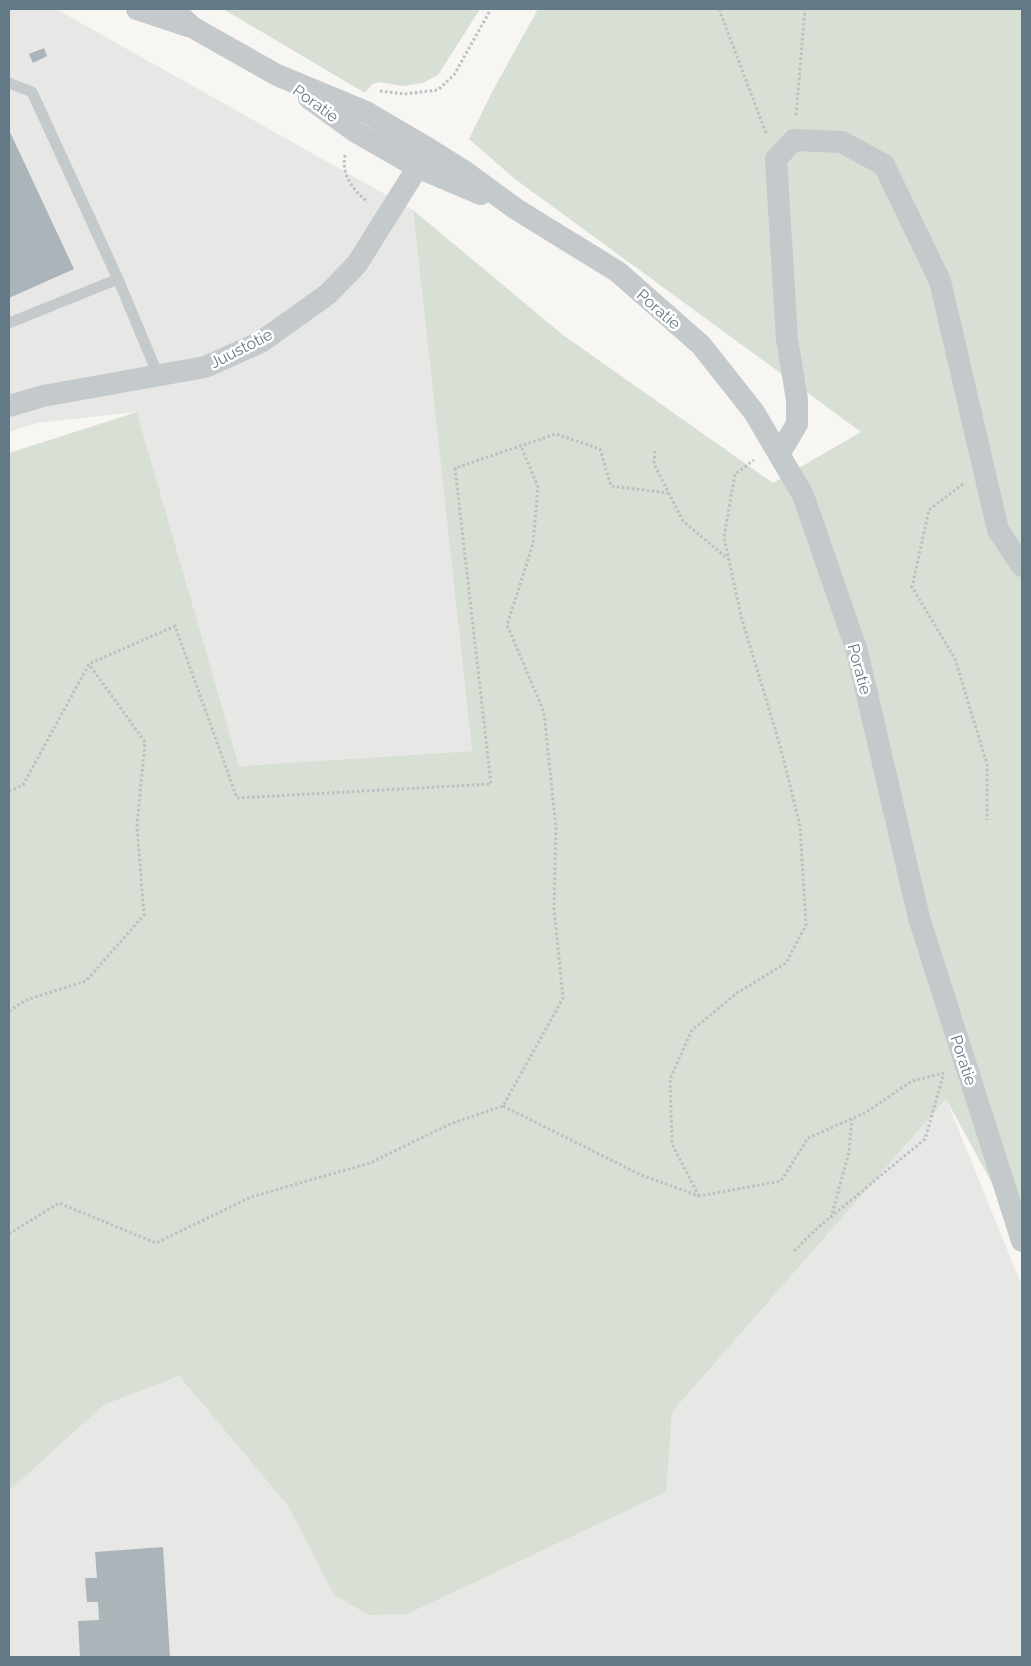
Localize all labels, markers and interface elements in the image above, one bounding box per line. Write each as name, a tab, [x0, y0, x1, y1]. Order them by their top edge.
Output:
street label: Poratie	[289, 80, 342, 126]
street label: Poratie	[633, 285, 684, 334]
street label: Juustotie	[207, 325, 275, 372]
street label: Poratie	[844, 642, 875, 697]
street label: Poratie	[946, 1033, 981, 1088]

